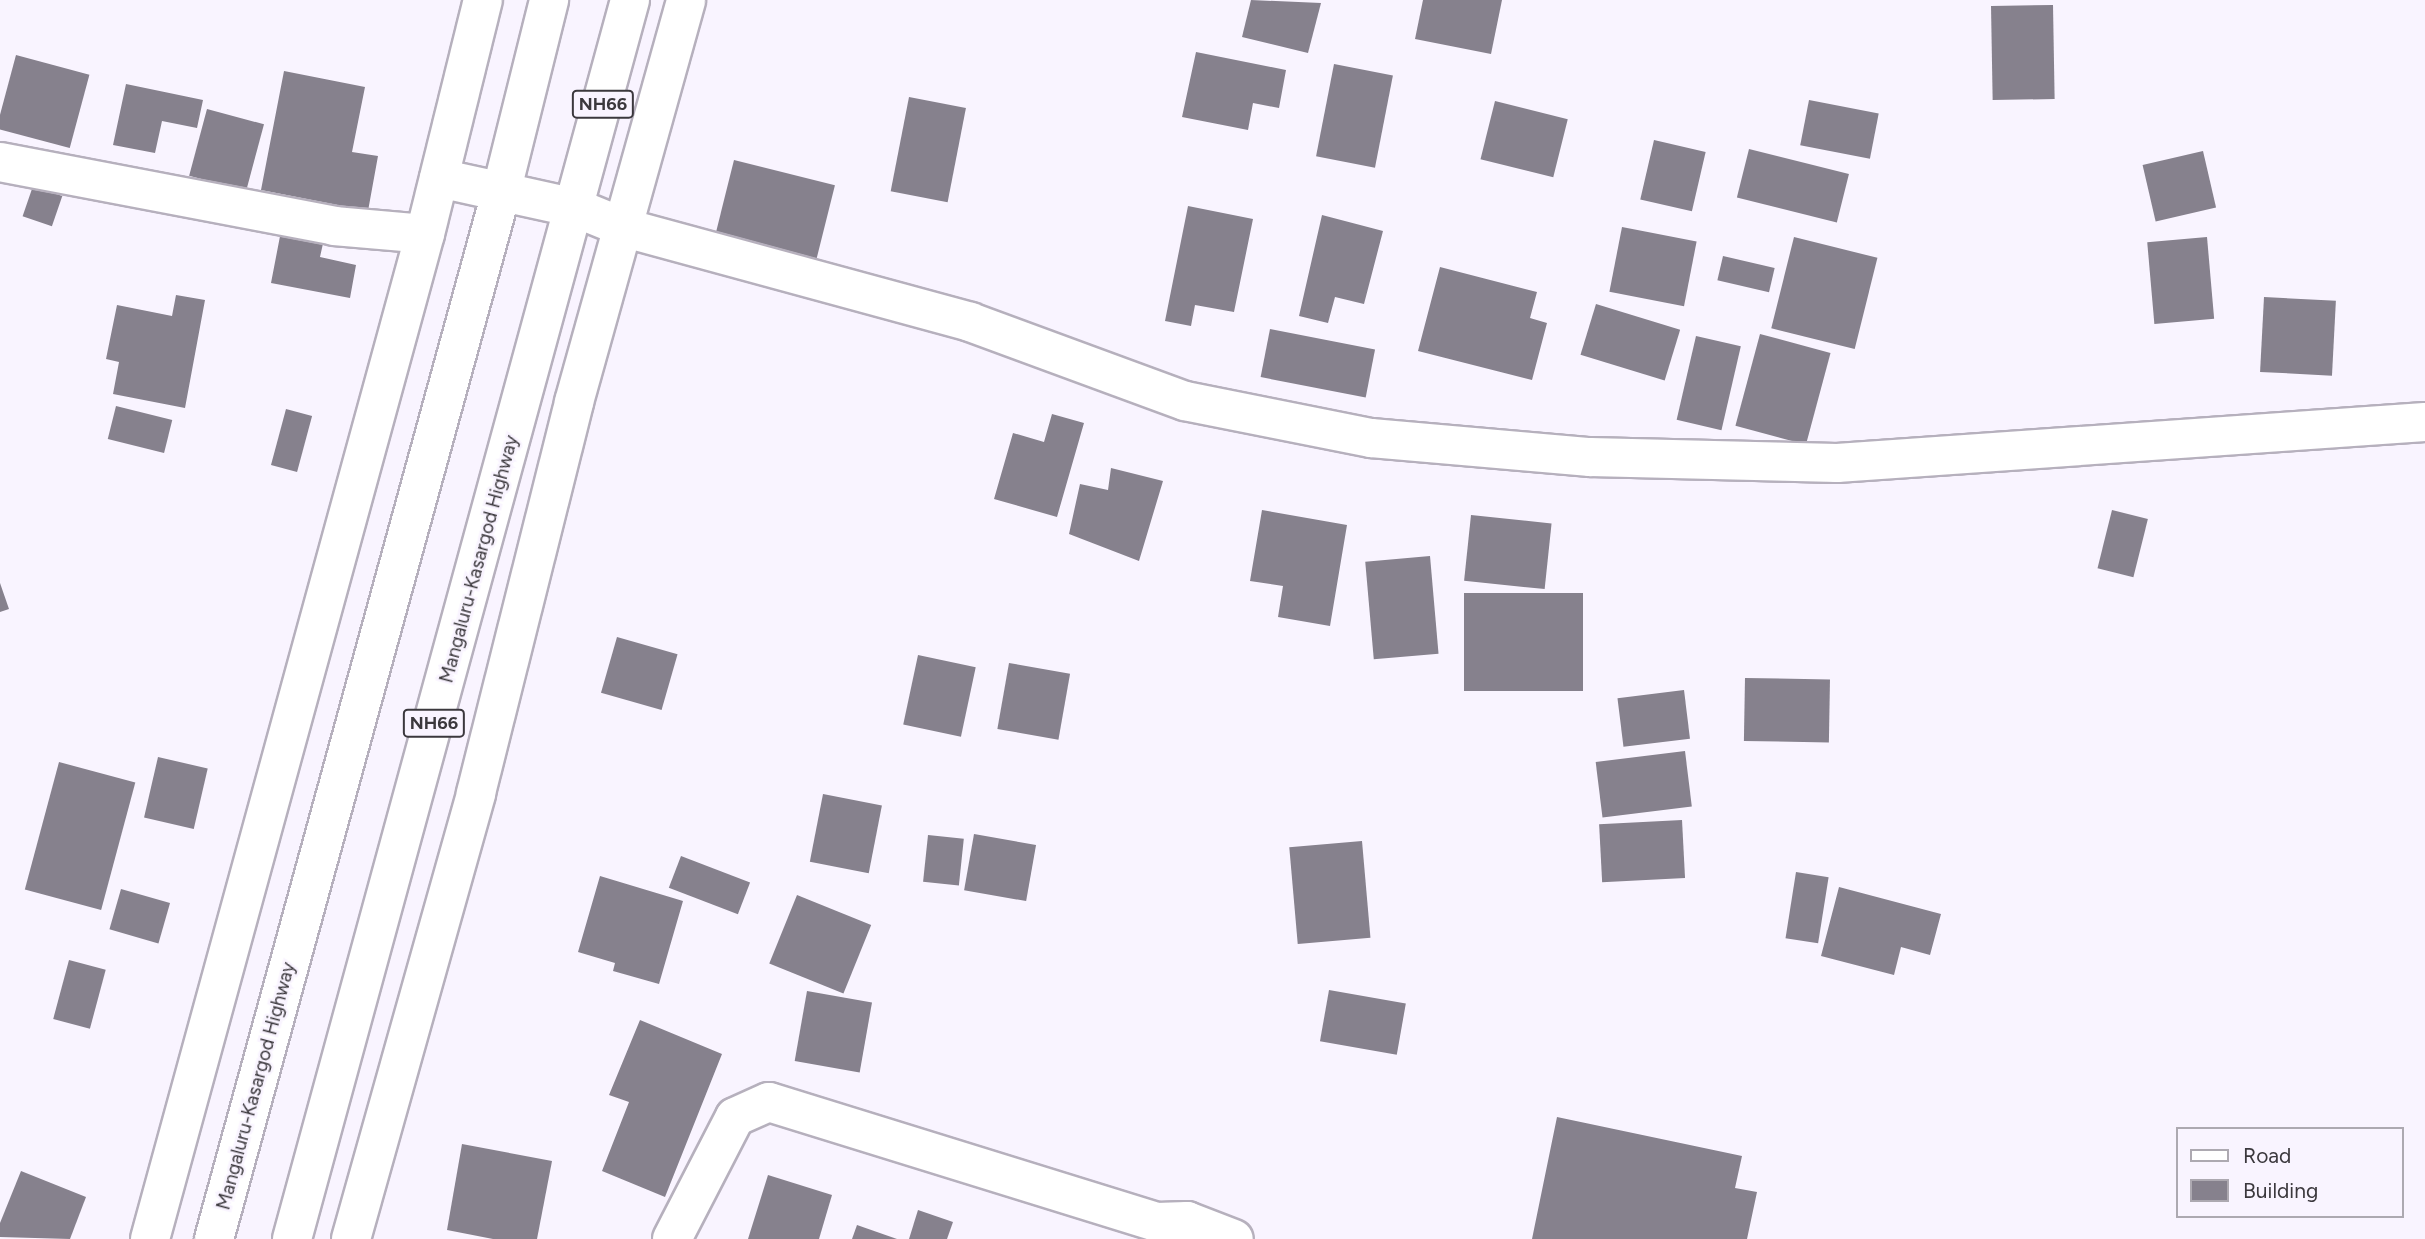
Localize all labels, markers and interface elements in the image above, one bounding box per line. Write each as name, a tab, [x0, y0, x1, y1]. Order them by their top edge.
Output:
road number: NH66	[572, 90, 634, 119]
street label: Mangaluru-Kasargod Highway	[435, 433, 523, 685]
road number: NH66	[402, 708, 466, 738]
street label: Mangaluru-Kasargod Highway	[212, 960, 300, 1212]
legend	[2176, 1127, 2404, 1218]
text: Road	[2243, 1143, 2291, 1168]
text: Building	[2243, 1178, 2318, 1203]

